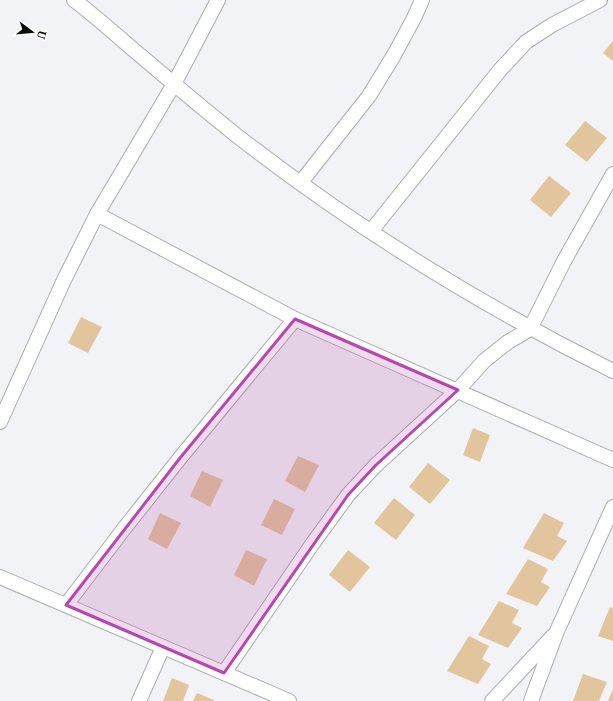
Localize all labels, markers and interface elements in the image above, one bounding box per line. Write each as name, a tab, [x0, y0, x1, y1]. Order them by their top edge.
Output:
north arrow	[12, 12, 52, 52]
text: U	[34, 29, 50, 42]

